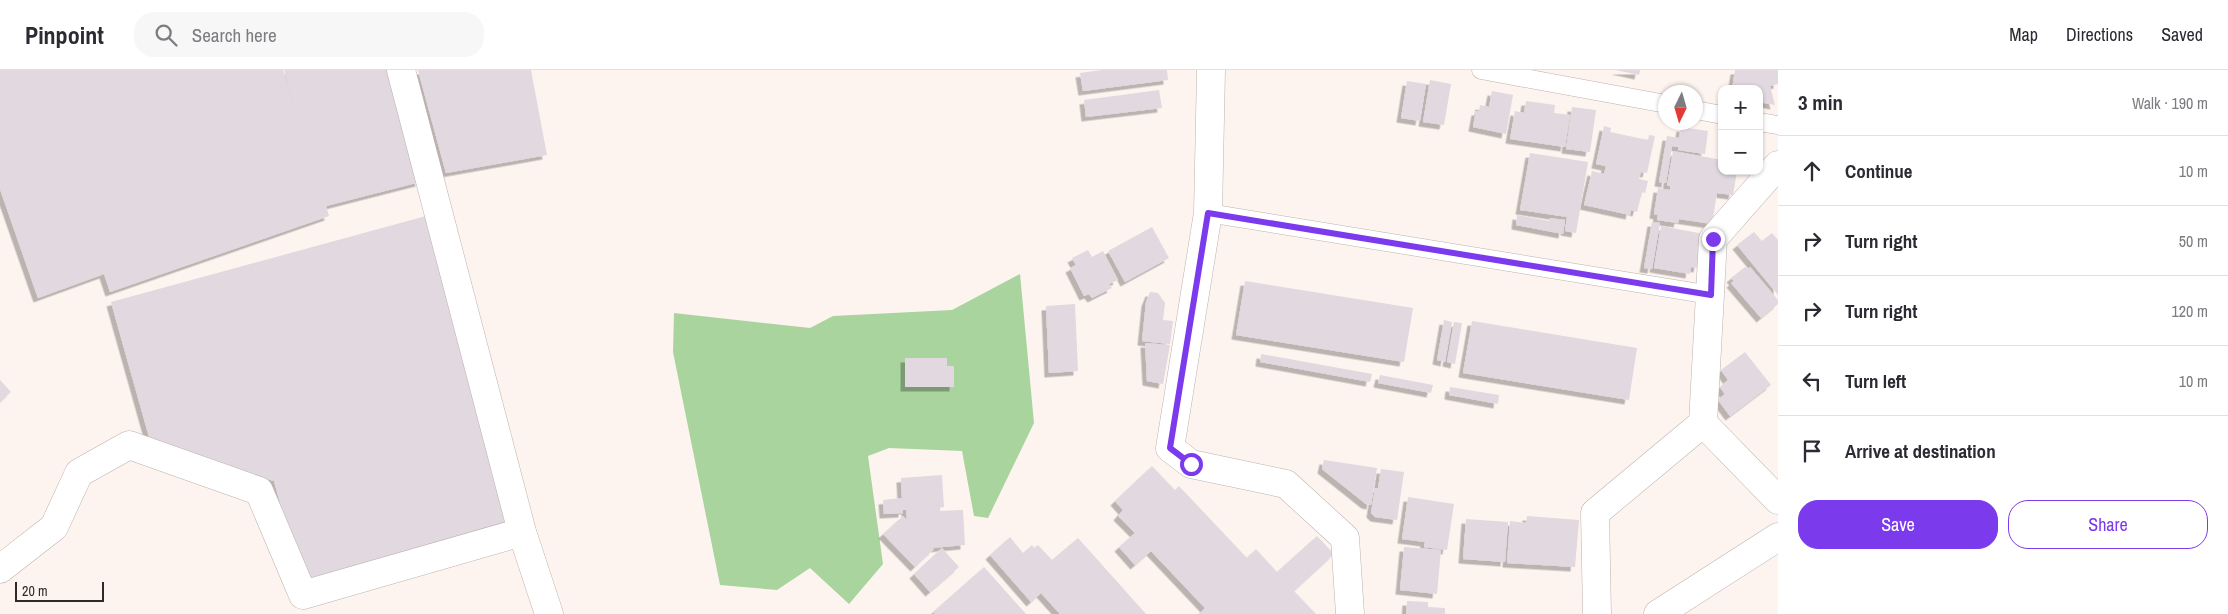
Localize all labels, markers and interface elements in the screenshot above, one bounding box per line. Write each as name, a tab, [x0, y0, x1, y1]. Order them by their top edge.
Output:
search box	[134, 12, 484, 57]
text: Pinpoint	[25, 19, 104, 51]
icon: search	[152, 21, 180, 49]
text: Search here	[192, 22, 277, 48]
text: Map	[2009, 22, 2038, 47]
text: Directions	[2066, 22, 2133, 47]
text: Saved	[2161, 22, 2203, 47]
north arrow	[1658, 85, 1703, 130]
map controls	[1718, 85, 1763, 175]
button: +	[1718, 85, 1763, 130]
text: 3 min	[1798, 88, 1843, 117]
text: Walk · 190 m	[2132, 92, 2208, 114]
button: −	[1718, 130, 1763, 175]
icon: ahead	[1798, 157, 1826, 185]
text: Continue	[1845, 158, 1913, 184]
text: 10 m	[2179, 160, 2208, 182]
icon: right	[1798, 227, 1826, 255]
route end	[1702, 228, 1725, 251]
text: Turn right	[1845, 228, 1917, 254]
text: 50 m	[2179, 230, 2208, 252]
icon: right	[1798, 297, 1826, 325]
text: Turn right	[1845, 298, 1917, 324]
text: 120 m	[2172, 300, 2208, 322]
icon: left	[1798, 367, 1826, 395]
text: Turn left	[1845, 368, 1906, 394]
text: 10 m	[2179, 370, 2208, 392]
icon: arrive	[1798, 437, 1826, 465]
text: Arrive at destination	[1845, 438, 1996, 464]
route start	[1180, 453, 1203, 476]
button: Save	[1798, 500, 1998, 549]
button: Share	[2008, 500, 2208, 549]
scale bar	[15, 579, 104, 602]
text: 20 m	[22, 582, 48, 600]

